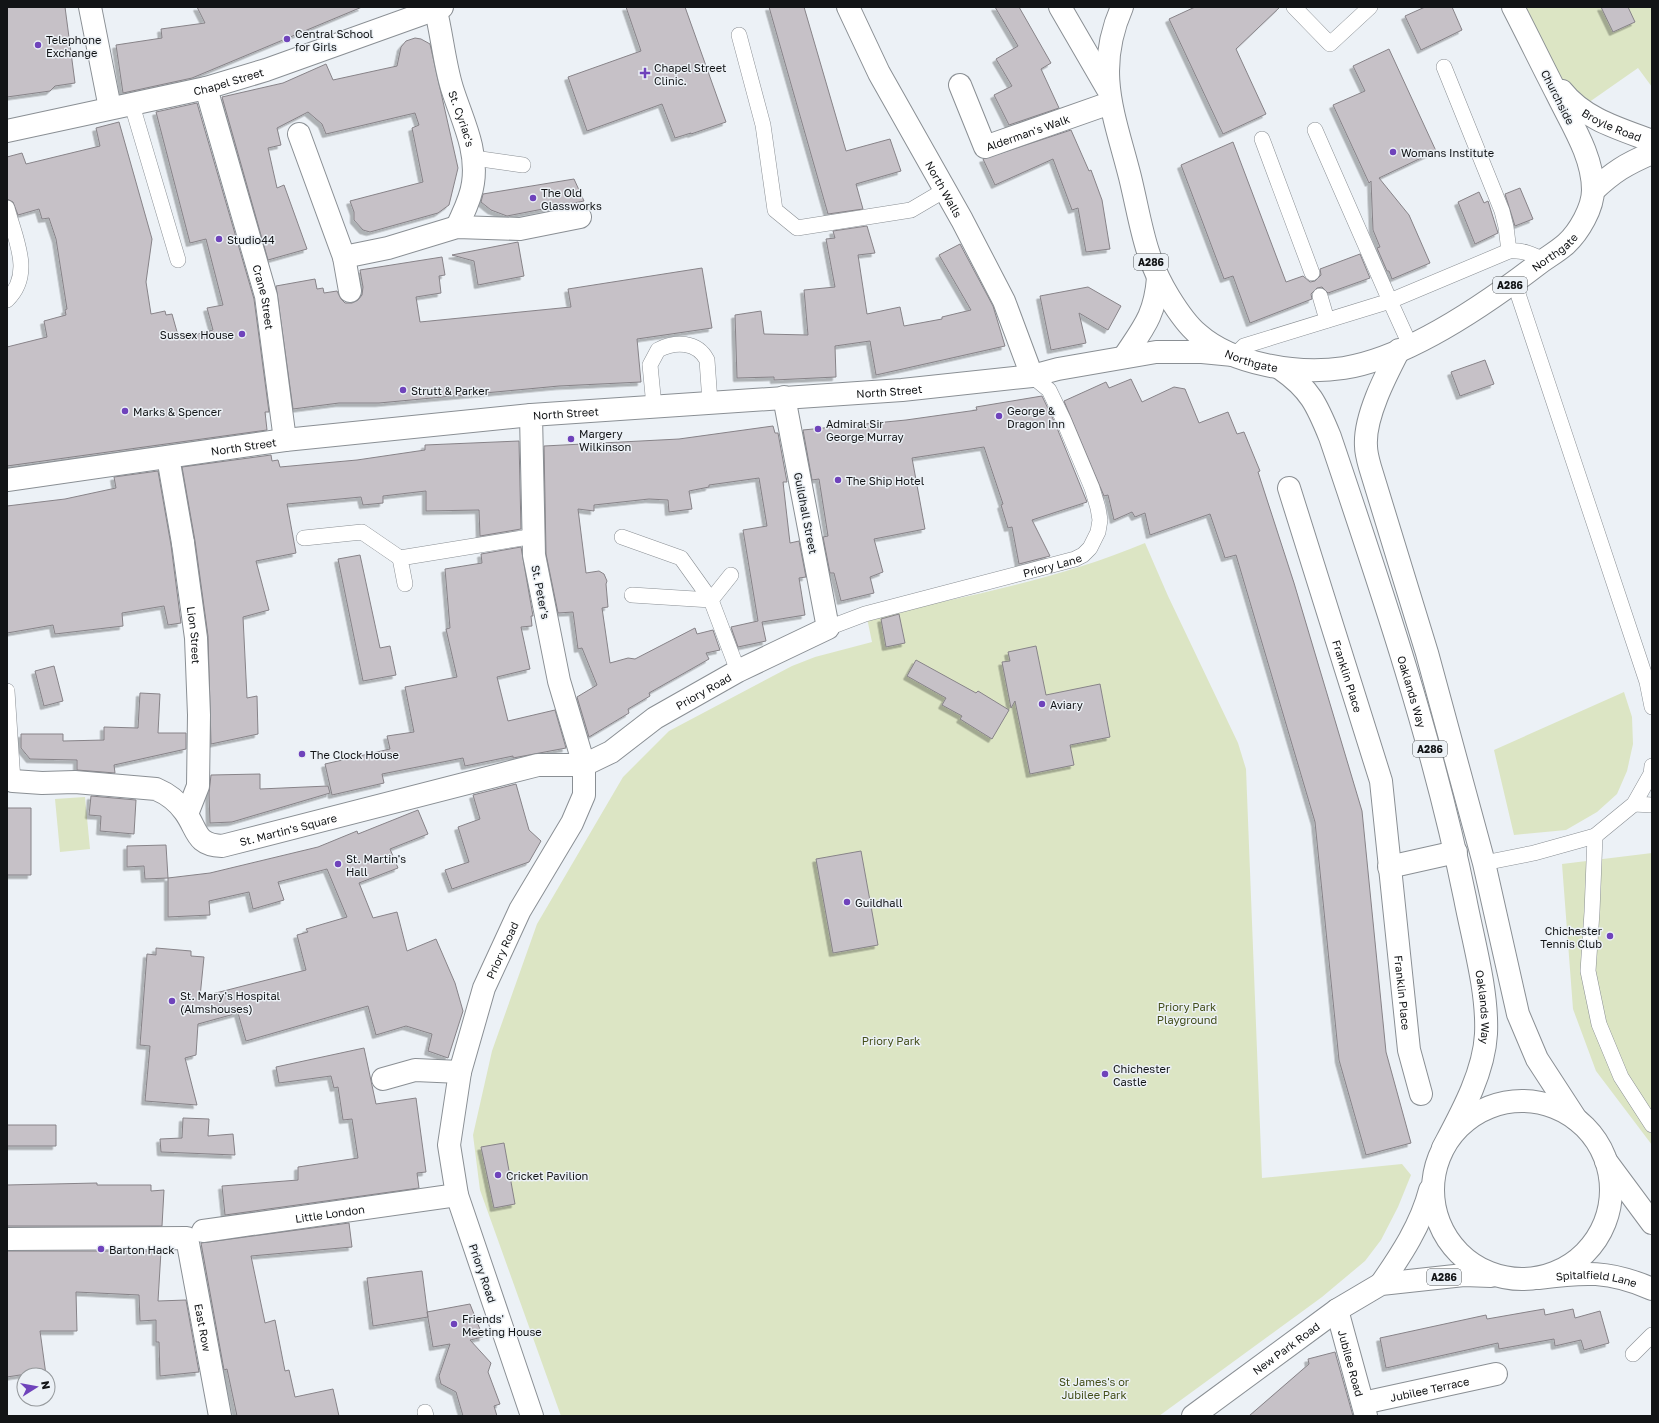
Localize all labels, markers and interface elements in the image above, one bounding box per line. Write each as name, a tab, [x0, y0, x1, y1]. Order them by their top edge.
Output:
place label: Central School for Girls	[295, 27, 374, 53]
place label: Telephone Exchange	[46, 33, 101, 59]
marker: Central School for Girls	[282, 34, 292, 44]
marker: Telephone Exchange	[33, 40, 43, 50]
place label: Chapel Street Clinic.	[654, 61, 726, 87]
street label: Chapel Street	[192, 65, 265, 97]
marker: Chapel Street Clinic.	[639, 67, 651, 79]
street label: Churchside	[1539, 67, 1577, 127]
street label: St. Cyriac's	[447, 89, 478, 148]
street label: Broyle Road	[1580, 105, 1643, 143]
street label: Alderman's Walk	[984, 111, 1071, 153]
place label: Womans Institute	[1401, 146, 1494, 159]
marker: Womans Institute	[1388, 147, 1398, 157]
street label: North Walls	[923, 158, 966, 220]
place label: The Old Glassworks	[541, 186, 602, 212]
marker: The Old Glassworks	[528, 193, 538, 203]
street label: Northgate	[1529, 230, 1580, 273]
place label: Studio44	[227, 233, 275, 246]
marker: Studio44	[214, 234, 224, 244]
road number: A286	[1134, 254, 1168, 270]
street label: Crane Street	[251, 263, 277, 330]
road number: A286	[1493, 277, 1527, 293]
place label: Sussex House	[160, 328, 234, 341]
marker: Sussex House	[237, 329, 247, 339]
street label: Northgate	[1223, 346, 1279, 374]
street label: North Street	[856, 381, 923, 400]
place label: Strutt & Parker	[411, 384, 490, 397]
marker: Strutt & Parker	[398, 385, 408, 395]
street label: North Street	[532, 404, 599, 421]
place label: George & Dragon Inn	[1007, 404, 1065, 430]
place label: Marks & Spencer	[133, 405, 222, 418]
marker: Marks & Spencer	[120, 406, 130, 416]
marker: George & Dragon Inn	[994, 411, 1004, 421]
place label: Admiral Sir George Murray	[826, 417, 904, 443]
marker: Admiral Sir George Murray	[813, 424, 823, 434]
place label: Margery Wilkinson	[579, 427, 631, 453]
marker: Margery Wilkinson	[566, 434, 576, 444]
street label: North Street	[210, 435, 277, 457]
street label: Guildhall Street	[792, 471, 820, 555]
place label: The Ship Hotel	[846, 474, 925, 487]
marker: The Ship Hotel	[833, 475, 843, 485]
street label: Priory Lane	[1021, 550, 1084, 579]
street label: St. Peter's	[529, 564, 553, 620]
street label: Lion Street	[185, 606, 204, 664]
street label: Franklin Place	[1331, 638, 1365, 714]
street label: Oaklands Way	[1395, 654, 1429, 729]
street label: Priory Road	[673, 670, 733, 712]
place label: Aviary	[1050, 698, 1083, 711]
marker: Aviary	[1037, 699, 1047, 709]
road number: A286	[1413, 741, 1447, 757]
place label: The Clock House	[310, 748, 399, 761]
marker: The Clock House	[297, 749, 307, 759]
street label: St. Martin's Square	[238, 810, 338, 848]
place label: St. Martin's Hall	[346, 852, 406, 878]
marker: St. Martin's Hall	[333, 859, 343, 869]
place label: Guildhall	[855, 896, 903, 909]
marker: Guildhall	[842, 897, 852, 907]
street label: Priory Road	[483, 919, 520, 981]
place label: Chichester Tennis Club	[1540, 924, 1603, 950]
marker: Chichester Tennis Club	[1605, 931, 1615, 941]
street label: Franklin Place	[1393, 955, 1413, 1031]
street label: Oaklands Way	[1474, 969, 1493, 1045]
place label: St. Mary's Hospital (Almshouses)	[180, 989, 281, 1015]
marker: St. Mary's Hospital (Almshouses)	[167, 996, 177, 1006]
park label: Priory Park Playground	[1157, 1000, 1217, 1026]
park label: Priory Park	[862, 1034, 920, 1047]
place label: Chichester Castle	[1113, 1062, 1171, 1088]
marker: Chichester Castle	[1100, 1069, 1110, 1079]
place label: Cricket Pavilion	[506, 1169, 588, 1182]
marker: Cricket Pavilion	[493, 1170, 503, 1180]
street label: Little London	[294, 1202, 365, 1224]
street label: Priory Road	[467, 1242, 499, 1304]
place label: Barton Hack	[109, 1243, 174, 1256]
marker: Barton Hack	[96, 1244, 106, 1254]
street label: Spitalfield Lane	[1555, 1267, 1639, 1289]
road number: A286	[1427, 1269, 1461, 1285]
street label: East Row	[193, 1302, 214, 1353]
place label: Friends' Meeting House	[462, 1312, 542, 1338]
marker: Friends' Meeting House	[449, 1319, 459, 1329]
street label: New Park Road	[1250, 1319, 1322, 1377]
street label: Jubilee Road	[1336, 1328, 1367, 1398]
north arrow	[16, 1367, 56, 1407]
street label: Jubilee Terrace	[1389, 1374, 1470, 1403]
park label: St James's or Jubilee Park	[1059, 1375, 1130, 1401]
text: N	[39, 1380, 53, 1390]

